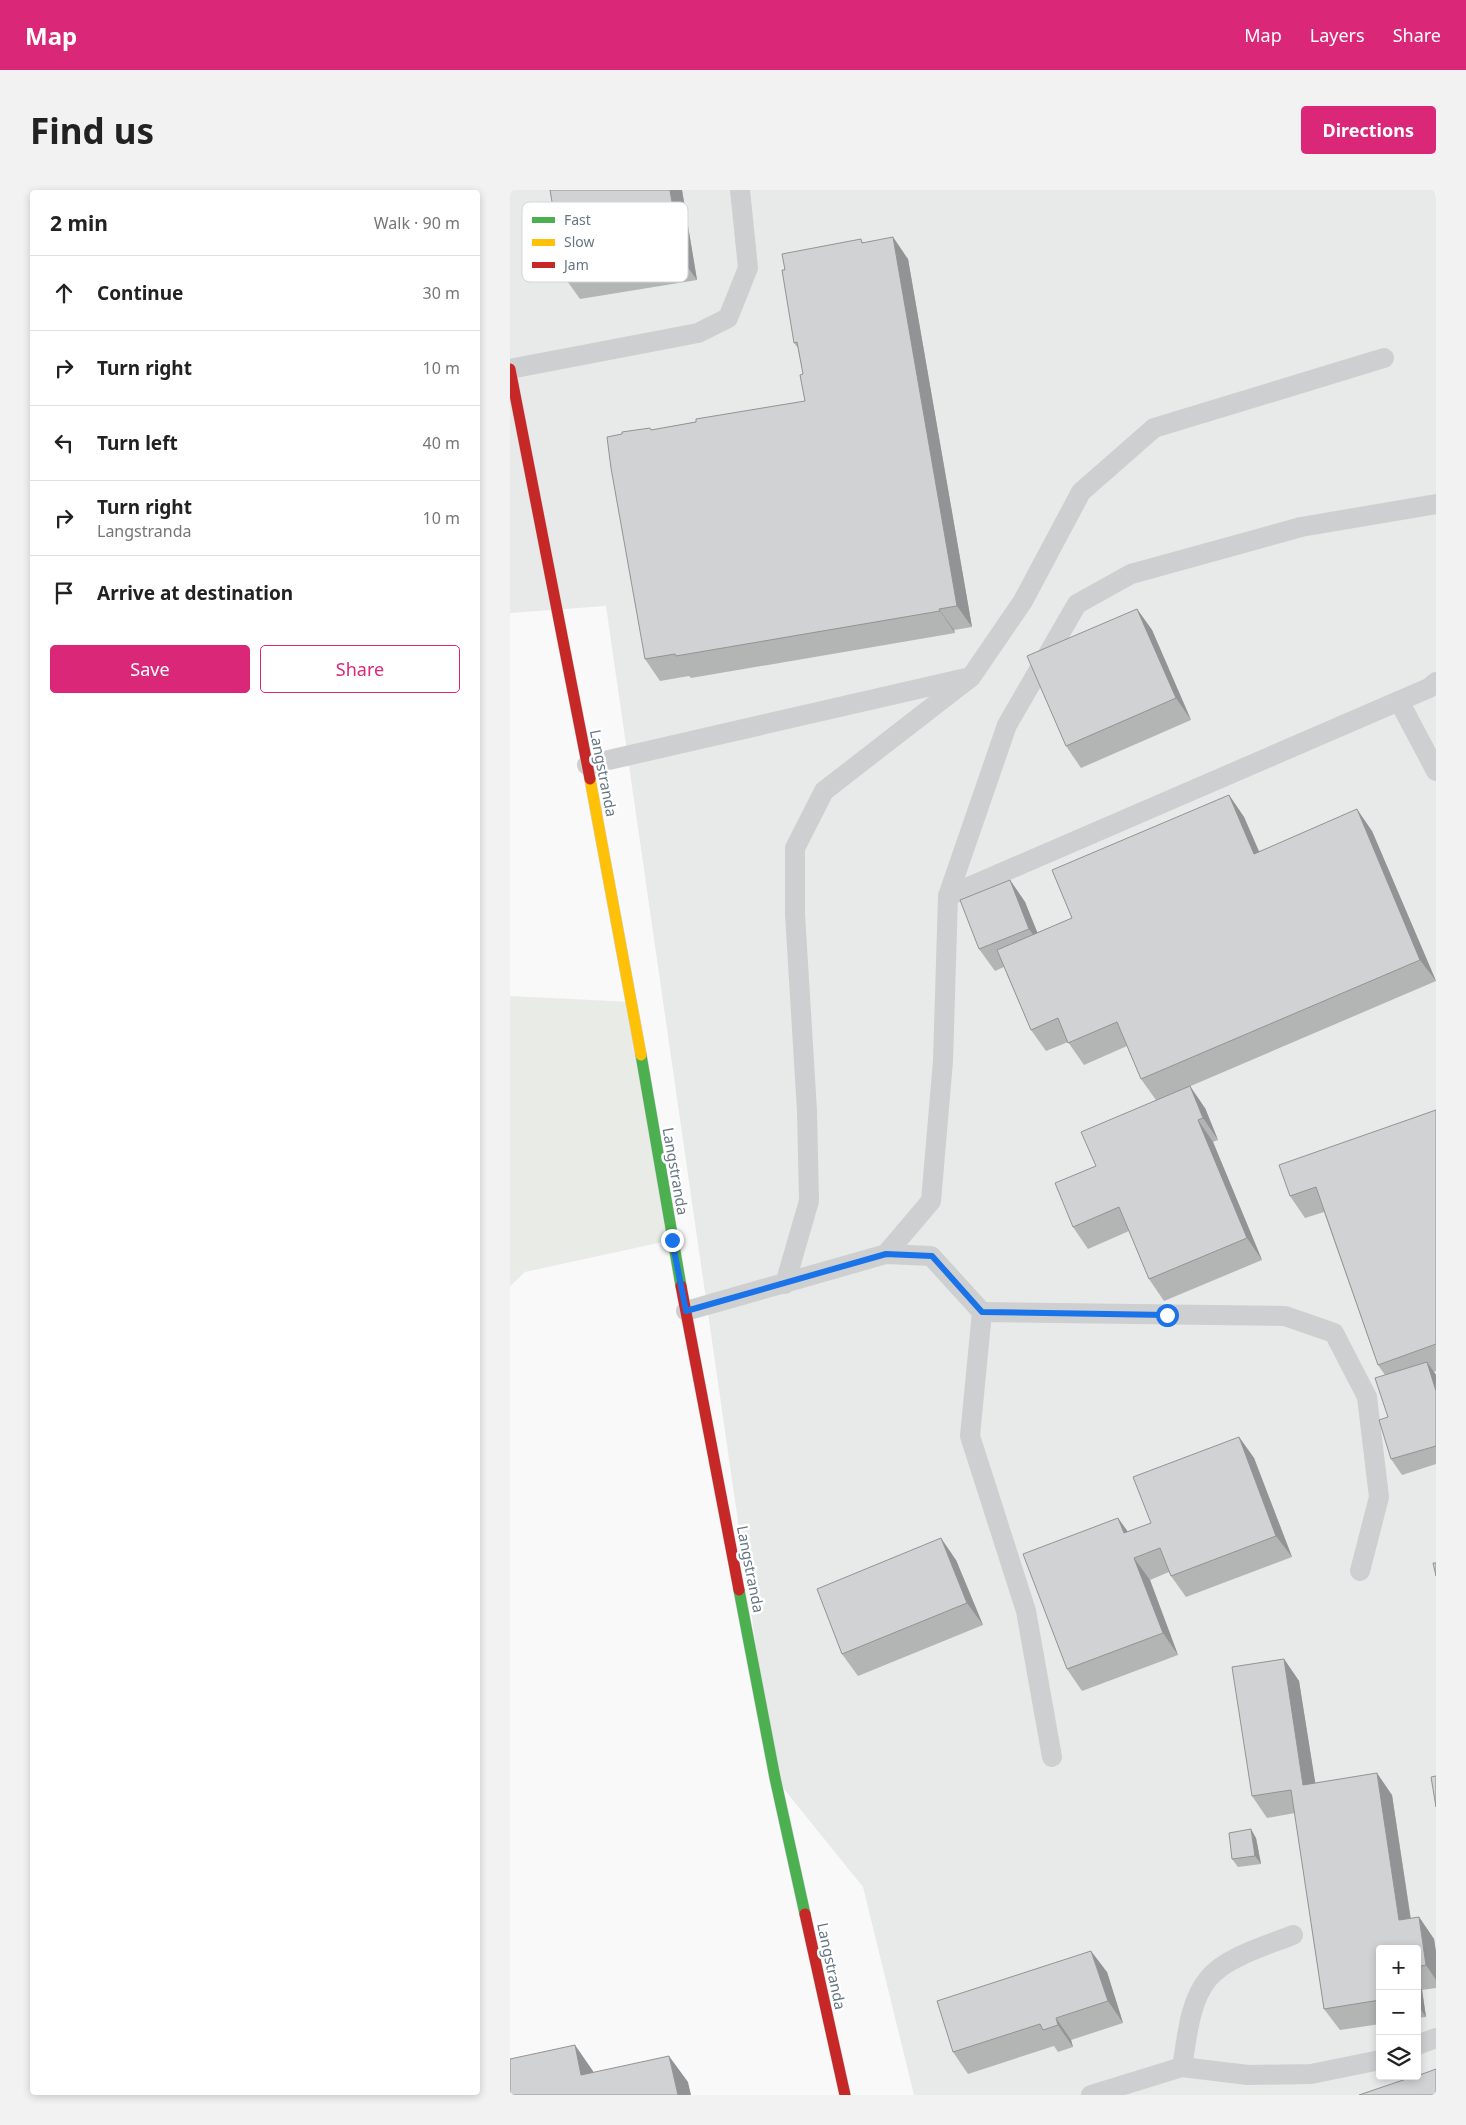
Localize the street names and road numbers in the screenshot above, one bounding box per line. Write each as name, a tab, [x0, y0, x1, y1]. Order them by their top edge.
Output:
street label: Langstranda	[586, 728, 622, 818]
street label: Langstranda	[658, 1126, 694, 1216]
street label: Langstranda	[733, 1524, 769, 1614]
street label: Langstranda	[813, 1921, 851, 2011]

